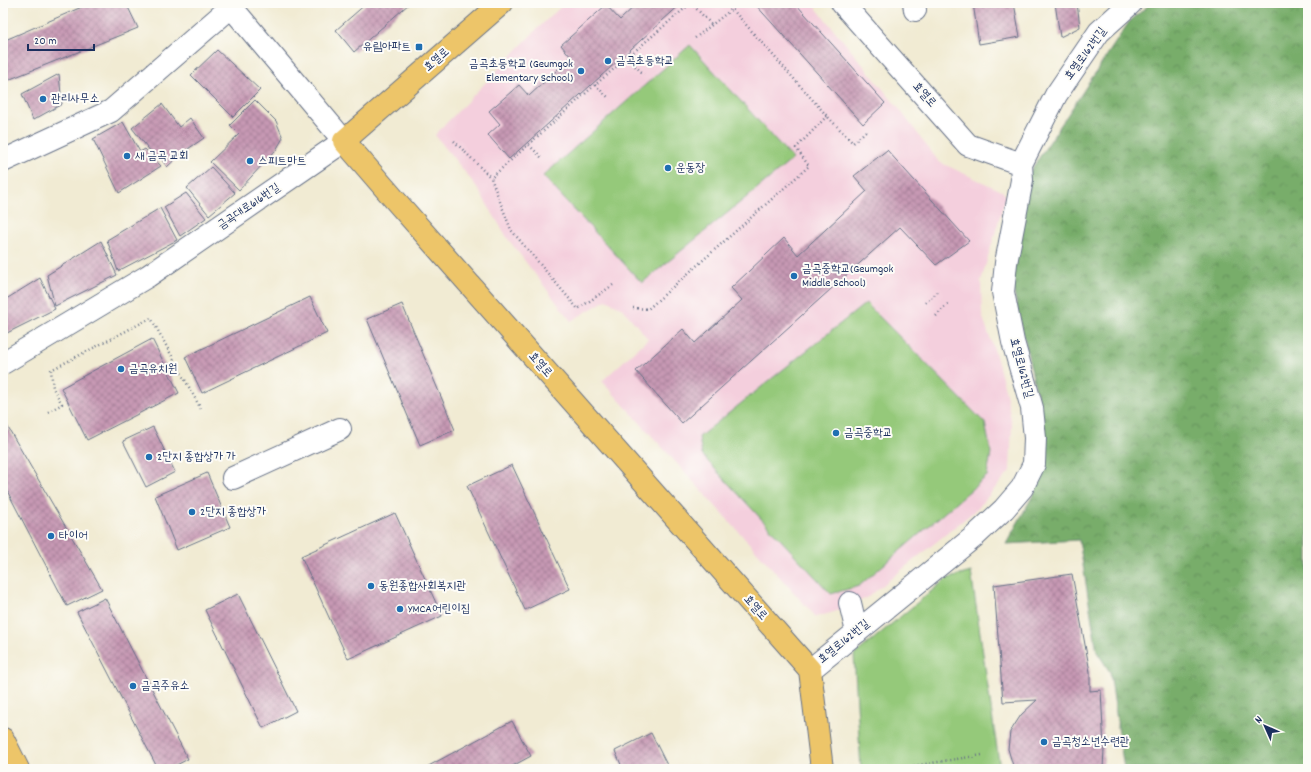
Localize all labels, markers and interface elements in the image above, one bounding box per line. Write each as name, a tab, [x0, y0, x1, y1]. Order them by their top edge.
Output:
street label: 효열로162번길	[1061, 24, 1111, 84]
scale bar	[28, 26, 94, 52]
text: 20 m	[34, 33, 57, 50]
place label: 유림아파트	[363, 39, 411, 56]
marker: 유림아파트	[414, 42, 424, 52]
street label: 효열로	[420, 44, 454, 76]
place label: 금곡초등학교	[616, 53, 674, 70]
place label: 금곡초등학교 (Geumgok Elementary School)	[469, 56, 573, 87]
marker: 금곡초등학교	[603, 56, 613, 66]
marker: 금곡초등학교 (Geumgok Elementary School)	[576, 66, 586, 76]
street label: 효열로	[908, 78, 940, 112]
place label: 관리사무소	[51, 91, 99, 108]
marker: 관리사무소	[38, 94, 48, 104]
place label: 새 금곡 교회	[135, 148, 189, 165]
marker: 새 금곡 교회	[122, 151, 132, 161]
place label: 스피트마트	[258, 153, 306, 170]
marker: 스피트마트	[245, 156, 255, 166]
place label: 운동장	[676, 160, 705, 177]
marker: 운동장	[663, 163, 673, 173]
street label: 금곡대로616번길	[214, 180, 284, 234]
place label: 금곡중학교(Geumgok Middle School)	[802, 261, 894, 292]
marker: 금곡중학교(Geumgok Middle School)	[789, 271, 799, 281]
street label: 효열로162번길	[1005, 336, 1037, 400]
street label: 효열로	[524, 348, 556, 382]
place label: 금곡유치원	[129, 361, 177, 378]
marker: 금곡유치원	[116, 364, 126, 374]
place label: 금곡중학교	[844, 425, 892, 442]
marker: 금곡중학교	[831, 428, 841, 438]
place label: 2단지 종합상가 가	[157, 449, 236, 466]
marker: 2단지 종합상가 가	[144, 452, 154, 462]
place label: 2단지 종합상가	[200, 504, 266, 521]
marker: 2단지 종합상가	[187, 507, 197, 517]
place label: 타이어	[59, 528, 88, 545]
marker: 타이어	[46, 531, 56, 541]
place label: 동원종합사회복지관	[379, 578, 466, 595]
marker: 동원종합사회복지관	[366, 581, 376, 591]
street label: 효열로	[739, 591, 771, 625]
place label: YMCA어린이집	[408, 601, 471, 618]
marker: YMCA어린이집	[395, 604, 405, 614]
street label: 효열로162번길	[815, 616, 874, 668]
place label: 금곡주유소	[141, 678, 189, 695]
marker: 금곡주유소	[128, 681, 138, 691]
north arrow	[1245, 706, 1285, 746]
text: N	[1252, 712, 1267, 728]
place label: 금곡청소년수련관	[1052, 734, 1130, 751]
marker: 금곡청소년수련관	[1039, 737, 1049, 747]

